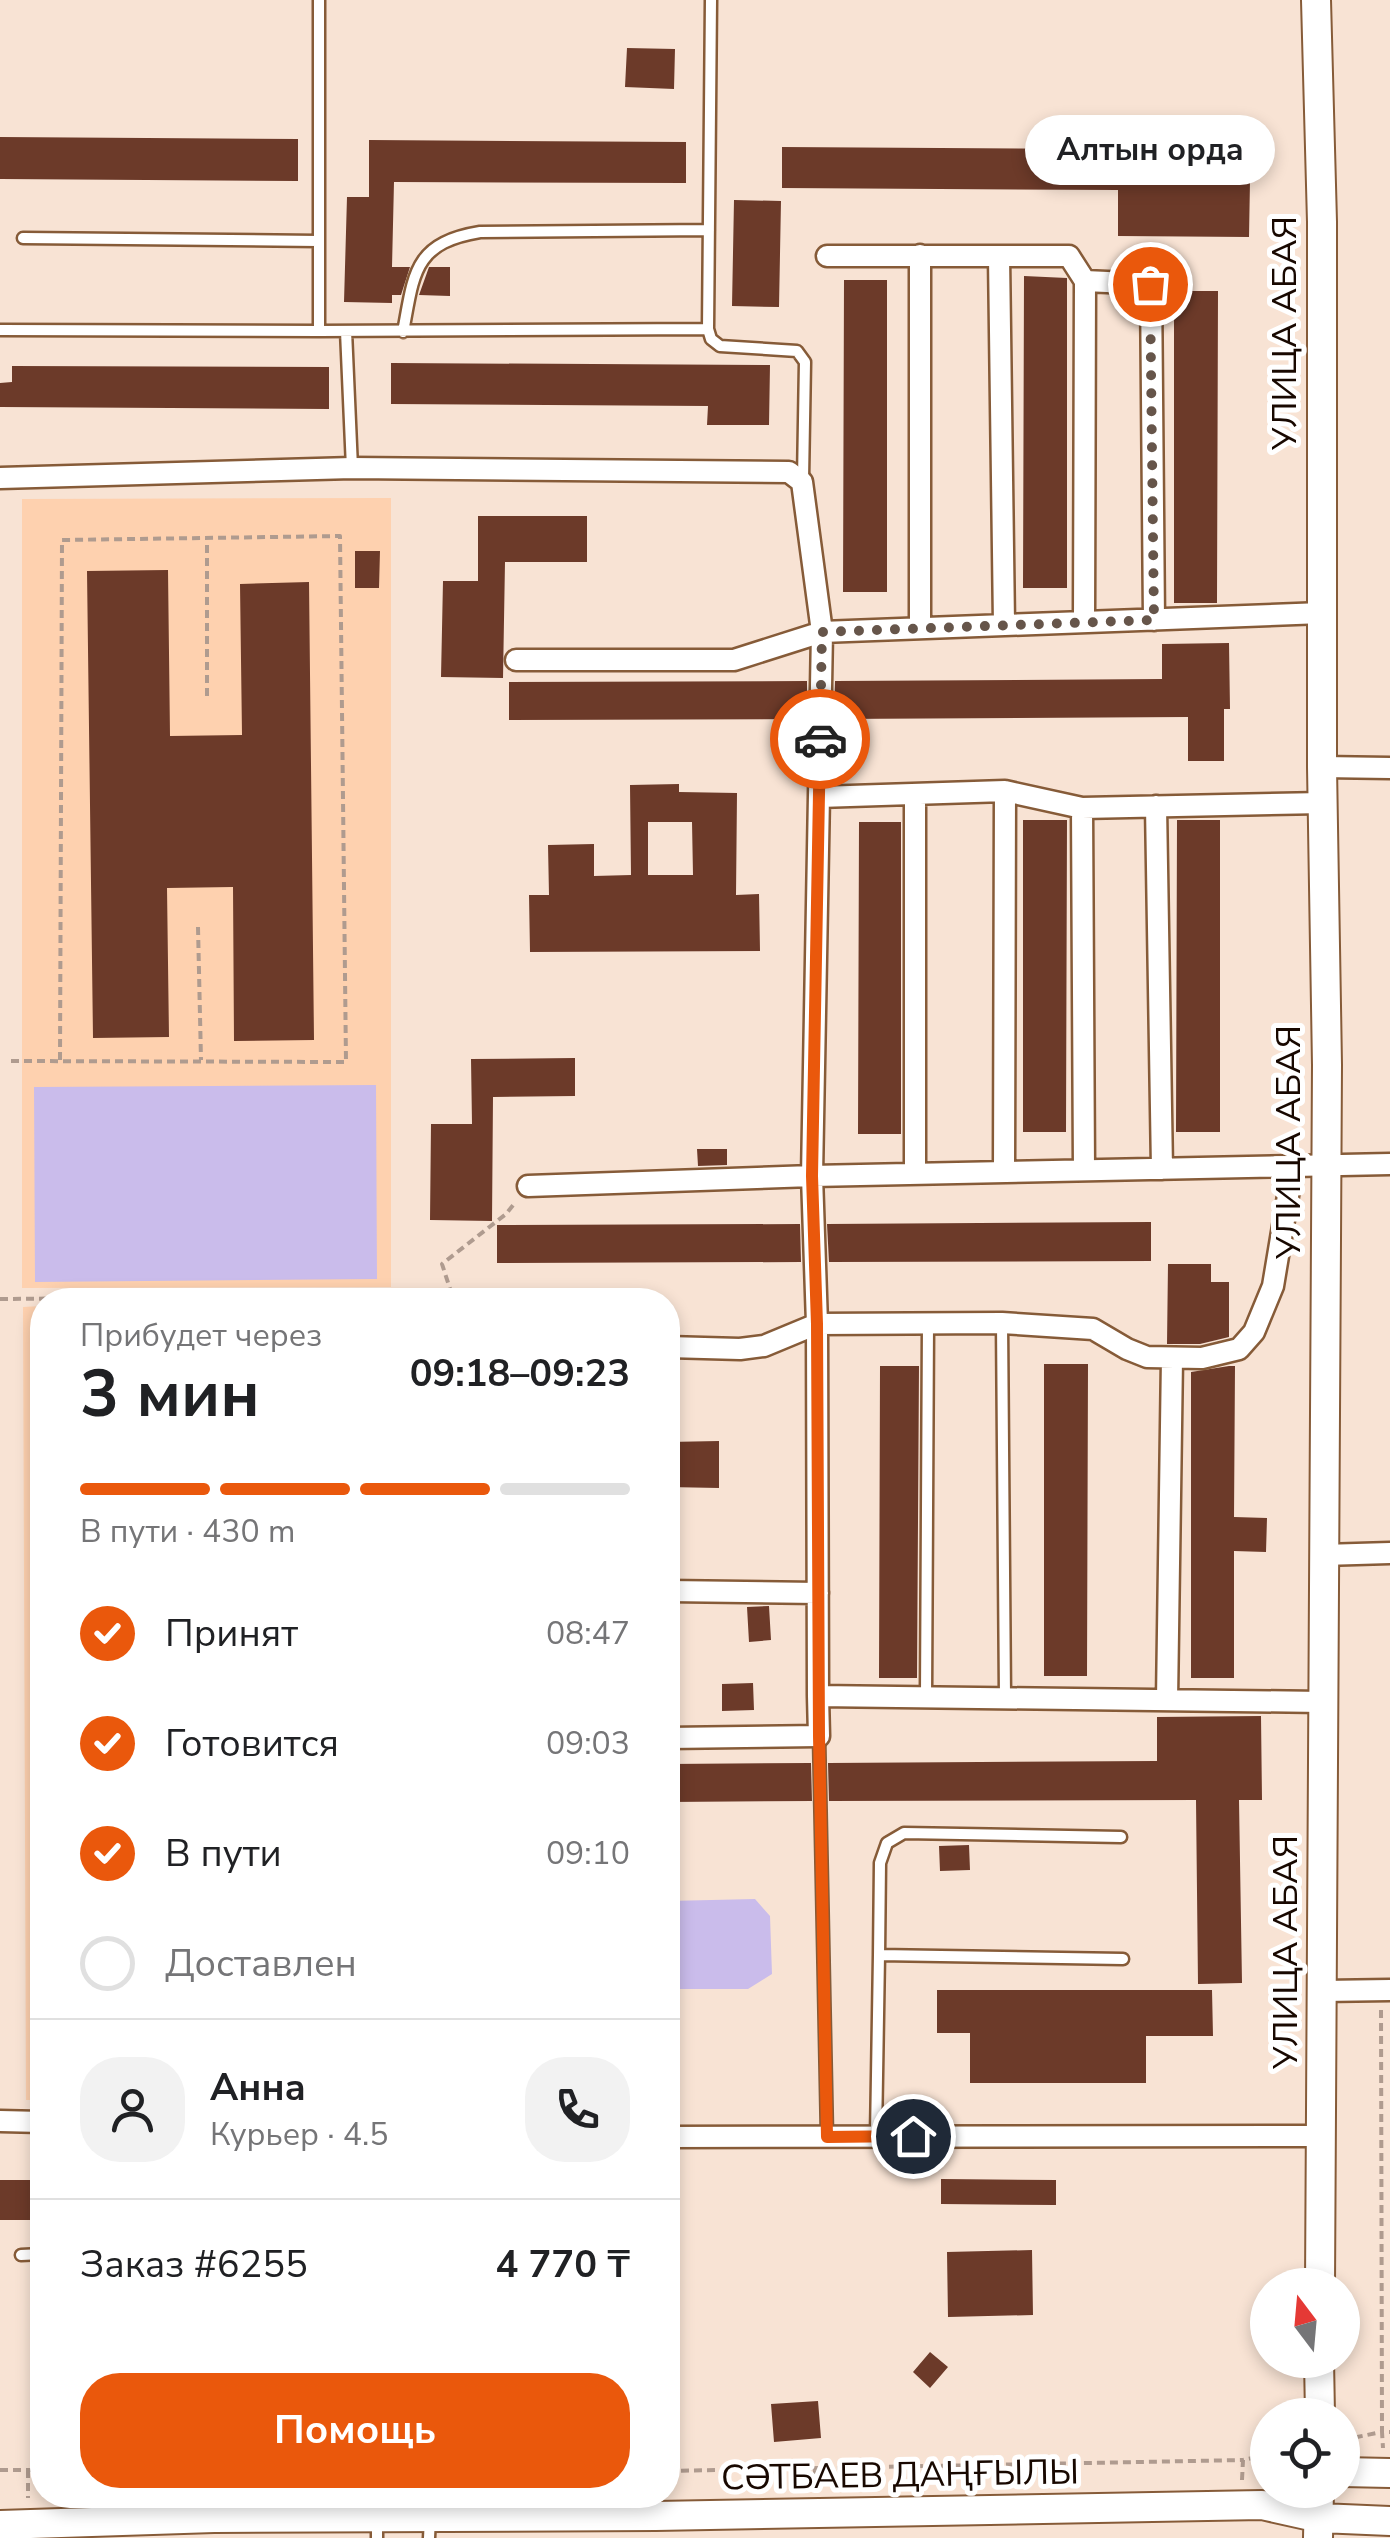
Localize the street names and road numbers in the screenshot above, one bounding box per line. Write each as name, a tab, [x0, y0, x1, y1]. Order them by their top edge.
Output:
street label: УЛИЦА АБАЯ	[1261, 216, 1308, 451]
street label: УЛИЦА АБАЯ	[1265, 1025, 1312, 1260]
street label: УЛИЦА АБАЯ	[1262, 1835, 1309, 2070]
street label: СӘТБАЕВ ДАҢҒЫЛЫ	[721, 2448, 1079, 2502]

